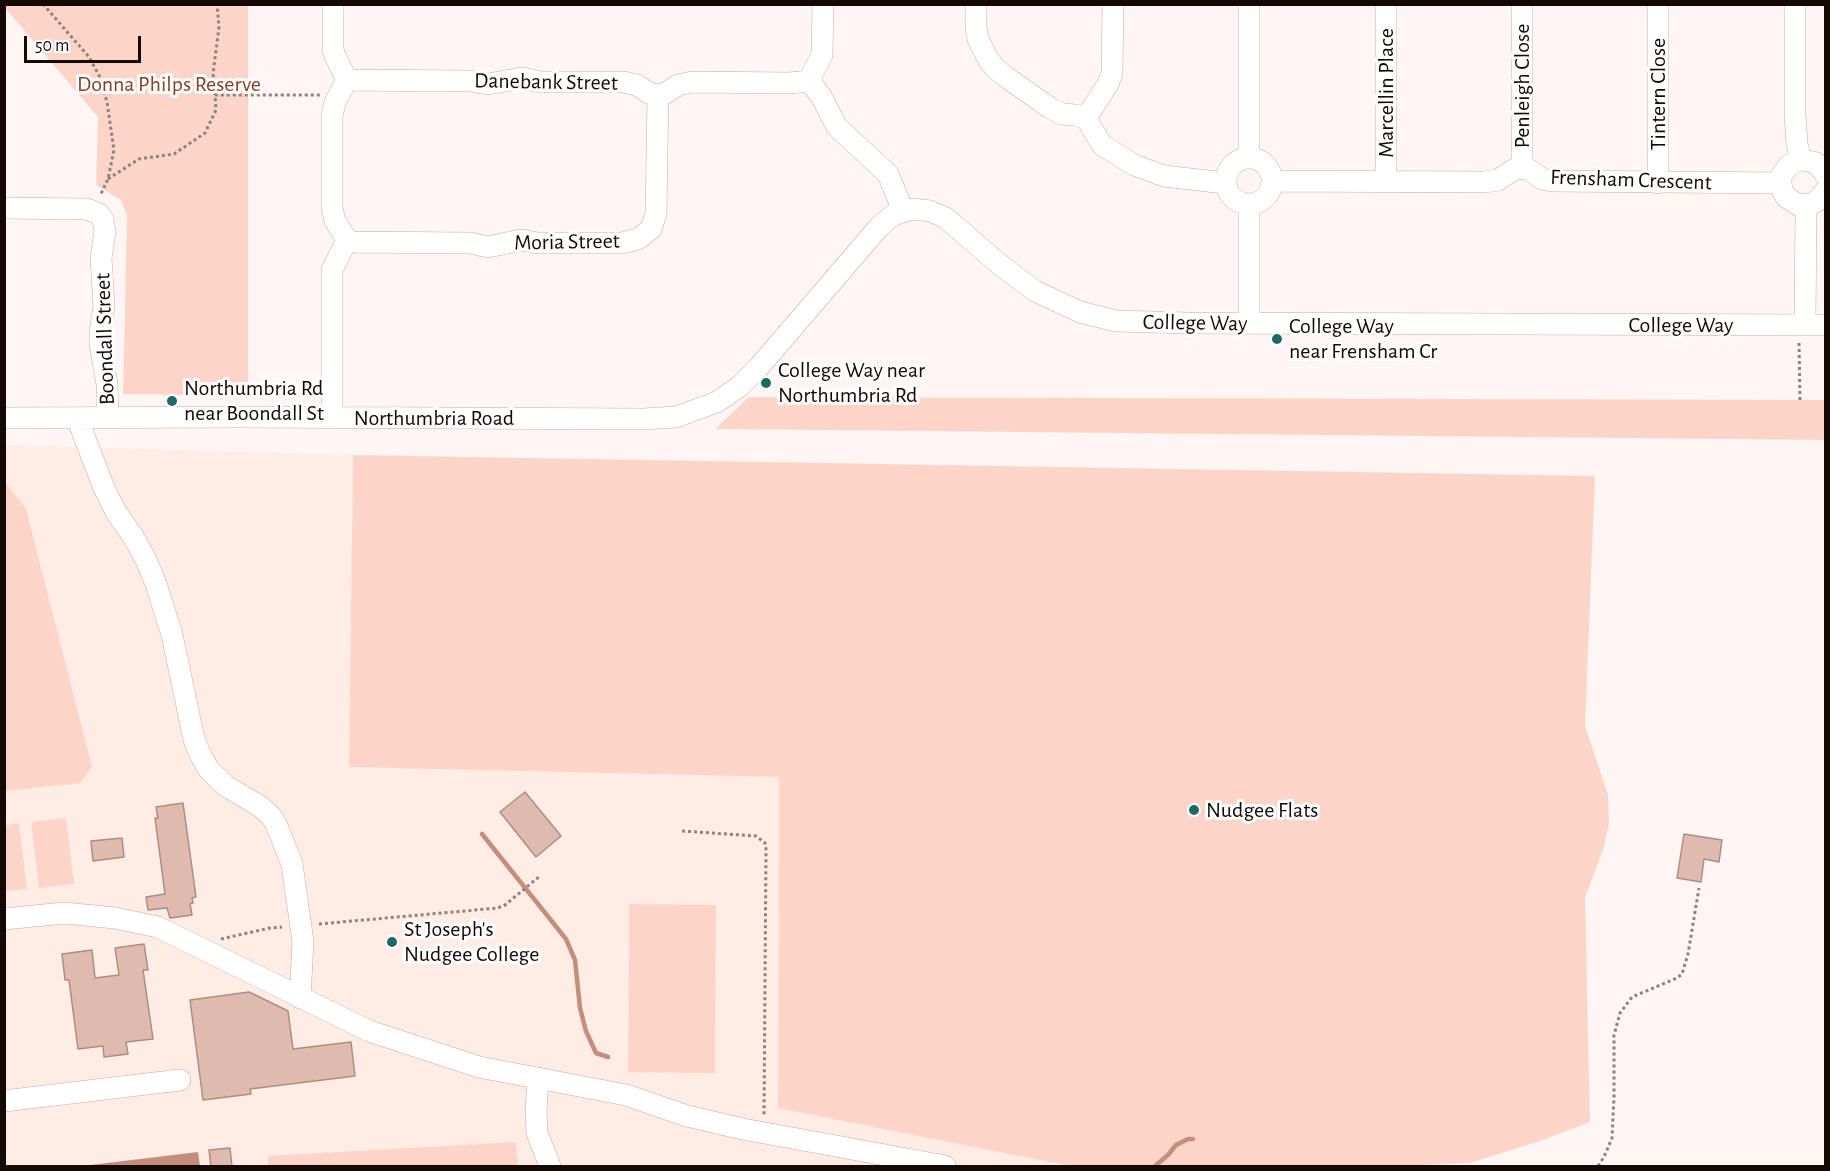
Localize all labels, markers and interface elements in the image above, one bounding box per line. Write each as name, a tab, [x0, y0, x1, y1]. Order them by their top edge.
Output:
scale bar	[27, 24, 144, 62]
street label: Penleigh Close	[1509, 24, 1535, 148]
street label: Marcellin Place	[1373, 28, 1399, 158]
text: 50 m	[35, 37, 69, 55]
street label: Tintern Close	[1645, 38, 1671, 150]
street label: Danebank Street	[474, 68, 618, 96]
park label: Donna Philps Reserve	[77, 71, 261, 97]
street label: Frensham Crescent	[1550, 164, 1712, 196]
street label: Moria Street	[514, 228, 620, 256]
street label: Boondall Street	[90, 272, 120, 406]
street label: College Way	[1142, 309, 1248, 337]
street label: College Way	[1629, 312, 1733, 338]
place label: College Way near Frensham Cr	[1289, 313, 1437, 364]
marker: College Way near Frensham Cr	[1270, 332, 1284, 346]
place label: College Way near Northumbria Rd	[778, 357, 925, 408]
place label: Northumbria Rd near Boondall St	[184, 375, 324, 427]
marker: College Way near Northumbria Rd	[759, 376, 773, 390]
marker: Northumbria Rd near Boondall St	[165, 394, 179, 408]
street label: Northumbria Road	[354, 405, 514, 431]
place label: Nudgee Flats	[1206, 797, 1318, 823]
marker: Nudgee Flats	[1187, 803, 1201, 817]
place label: St Joseph's Nudgee College	[404, 916, 539, 968]
marker: St Joseph's Nudgee College	[385, 935, 399, 949]

